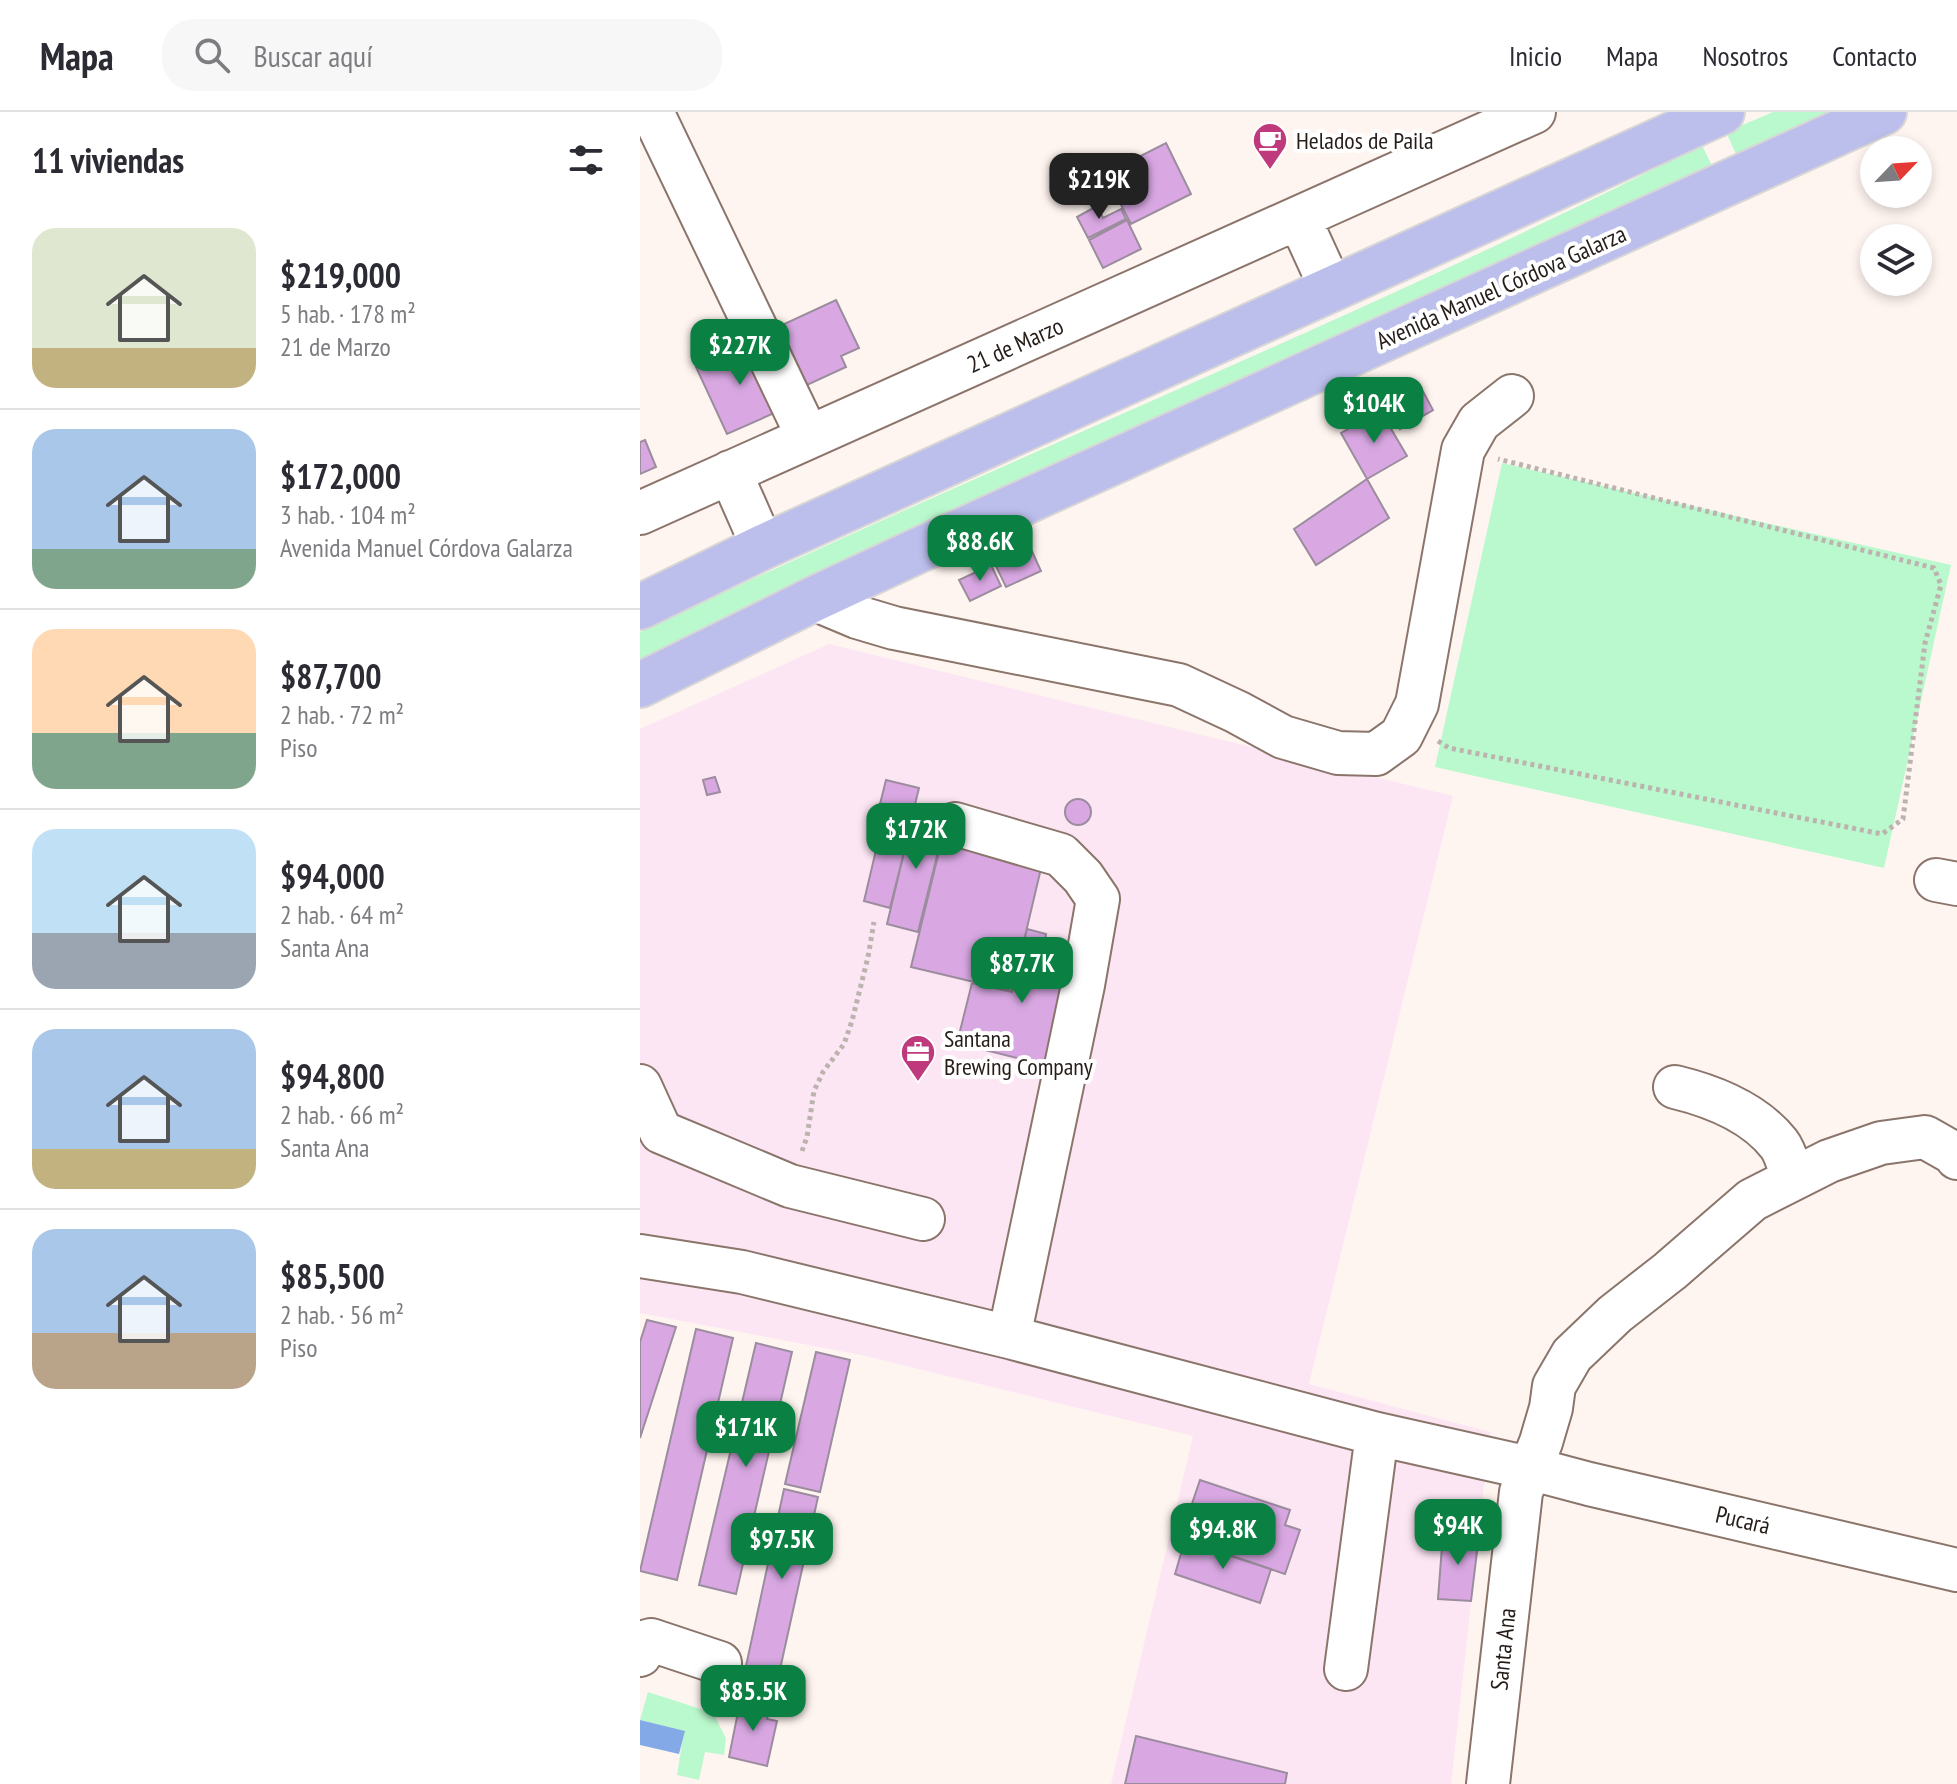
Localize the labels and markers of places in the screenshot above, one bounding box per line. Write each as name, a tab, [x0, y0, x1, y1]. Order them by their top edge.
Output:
cafe icon: Helados de Paila	[1251, 121, 1289, 171]
place label: Helados de Paila	[1296, 125, 1434, 156]
pin: $219K	[1043, 153, 1155, 221]
pin: $227K	[684, 319, 796, 387]
pin: $104K	[1318, 377, 1430, 445]
pin: $88.6K	[915, 515, 1045, 583]
pin: $172K	[860, 803, 972, 871]
pin: $87.7K	[957, 937, 1087, 1005]
place label: Santana Brewing Company	[944, 1023, 1093, 1082]
office icon: Santana Brewing Company	[899, 1033, 937, 1083]
pin: $171K	[690, 1401, 802, 1469]
pin: $94K	[1411, 1499, 1505, 1567]
pin: $94.8K	[1158, 1503, 1288, 1571]
pin: $97.5K	[717, 1513, 847, 1581]
pin: $85.5K	[688, 1665, 818, 1733]

